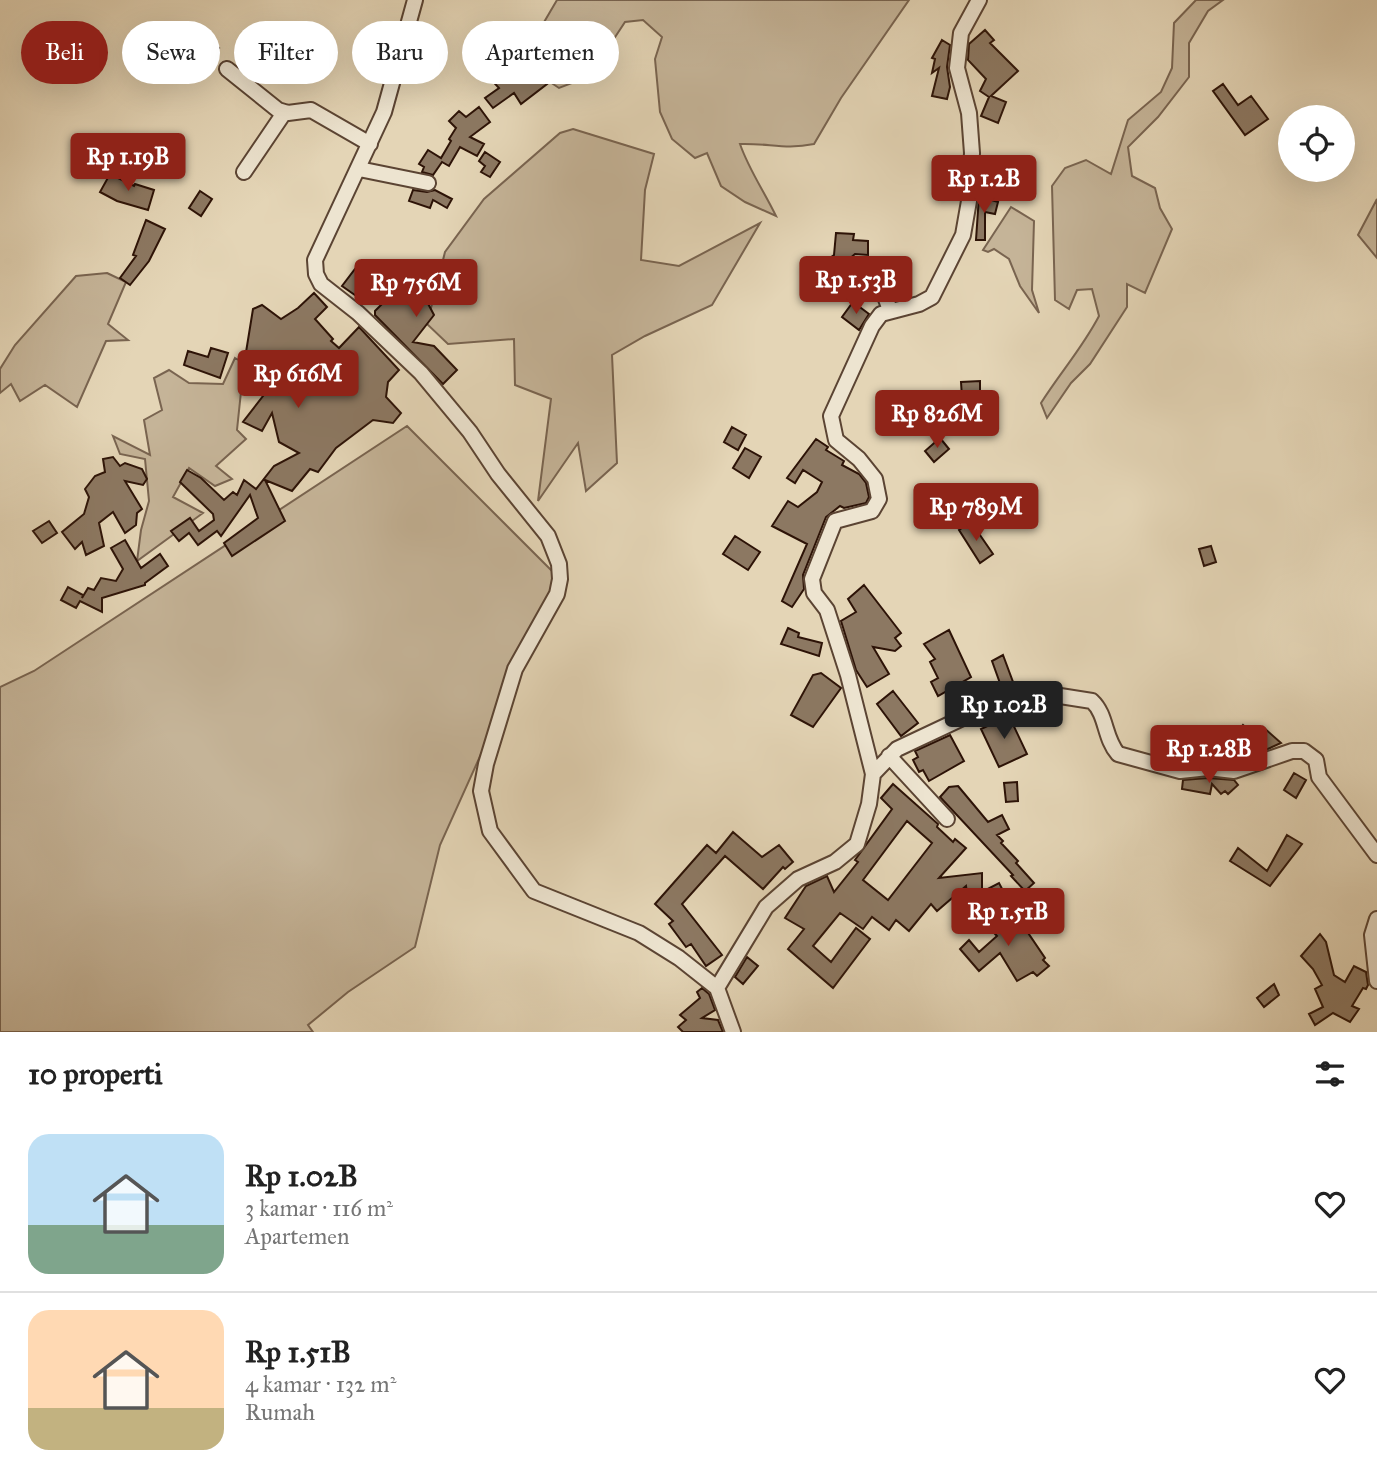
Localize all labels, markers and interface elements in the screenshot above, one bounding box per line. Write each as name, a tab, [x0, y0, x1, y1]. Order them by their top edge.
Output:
chip: Beli	[21, 21, 108, 84]
chip: Sewa	[122, 21, 220, 84]
chip: Filter	[234, 21, 338, 84]
chip: Baru	[352, 21, 448, 84]
chip: Apartemen	[462, 21, 619, 84]
map controls	[1278, 105, 1355, 182]
button: locate	[1278, 105, 1355, 182]
pin: Rp 1.19B	[56, 134, 200, 193]
text: Rp 1.19B	[87, 142, 170, 170]
pin: Rp 1.2B	[919, 156, 1049, 215]
text: Rp 1.2B	[947, 164, 1021, 192]
pin: Rp 1.53B	[784, 256, 928, 316]
pin: Rp 756M	[351, 260, 481, 319]
text: Rp 1.53B	[815, 265, 897, 293]
text: Rp 756M	[370, 268, 462, 296]
pin: Rp 616M	[233, 350, 363, 410]
text: Rp 616M	[254, 359, 342, 387]
pin: Rp 826M	[872, 391, 1002, 450]
text: Rp 826M	[891, 399, 983, 427]
pin: Rp 789M	[911, 484, 1041, 543]
text: Rp 789M	[929, 492, 1023, 520]
pin: Rp 1.02B	[932, 682, 1076, 741]
text: Rp 1.02B	[961, 690, 1047, 718]
pin: Rp 1.28B	[1137, 726, 1281, 785]
text: Rp 1.28B	[1166, 734, 1252, 762]
pin: Rp 1.51B	[936, 888, 1080, 948]
text: Rp 1.51B	[967, 897, 1049, 925]
icon: filters	[1311, 1055, 1349, 1093]
text: 10 properti	[28, 1056, 163, 1092]
text: Rp 1.02B	[245, 1158, 358, 1194]
icon: home	[84, 1162, 168, 1246]
icon: heart	[1311, 1185, 1349, 1223]
text: 3 kamar · 116 m²	[245, 1194, 393, 1222]
text: Apartemen	[245, 1222, 349, 1250]
text: Rp 1.51B	[245, 1334, 351, 1370]
icon: home	[84, 1338, 168, 1422]
icon: heart	[1311, 1361, 1349, 1399]
text: 4 kamar · 132 m²	[245, 1370, 396, 1398]
text: Rumah	[245, 1398, 315, 1426]

